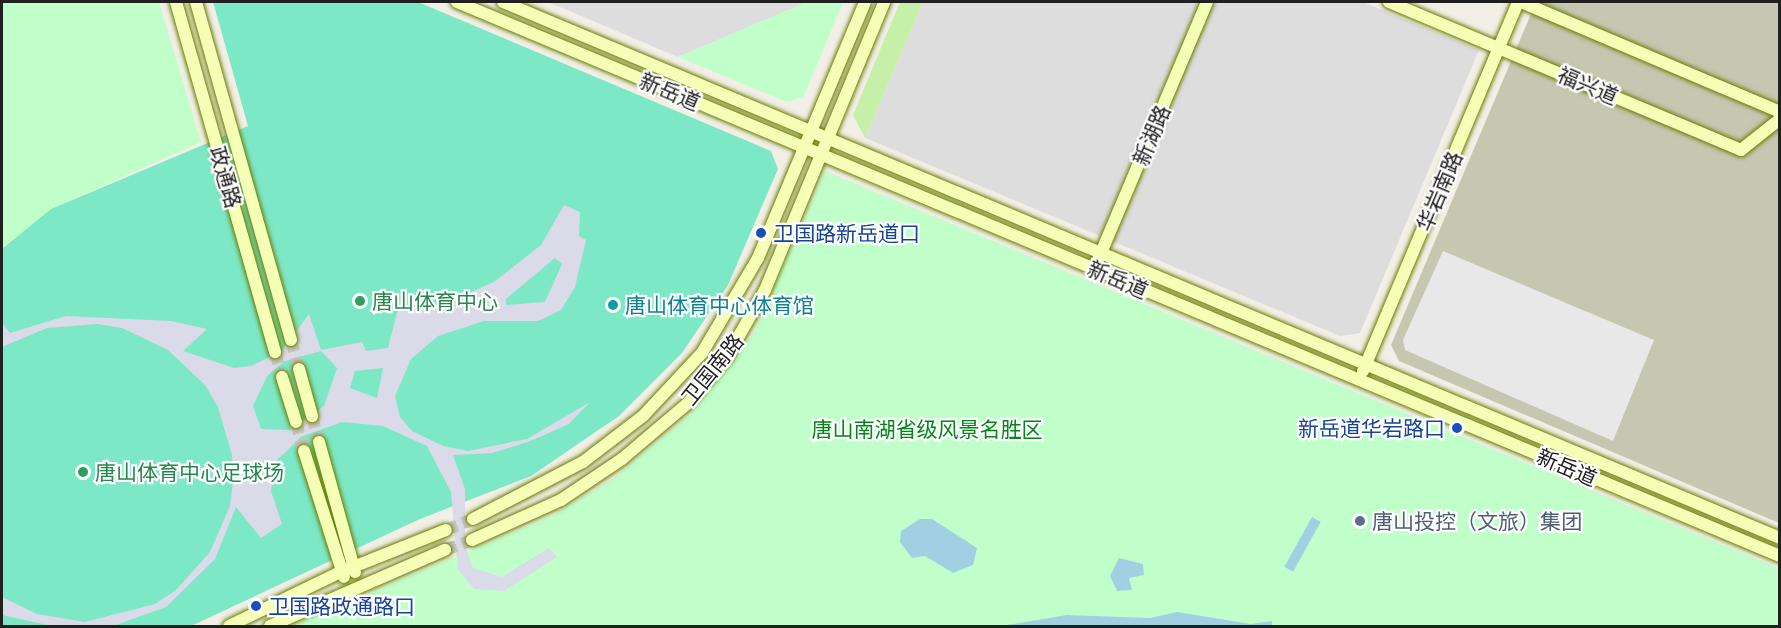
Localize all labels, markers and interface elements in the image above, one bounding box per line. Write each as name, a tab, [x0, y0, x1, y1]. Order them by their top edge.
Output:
street label: 福兴道	[1554, 61, 1622, 109]
street label: 新岳道	[636, 67, 704, 115]
street label: 新湖路	[1127, 101, 1175, 169]
street label: 政通路	[205, 143, 247, 211]
street label: 华岩南路	[1411, 147, 1467, 235]
place label: 卫国路新岳道口	[773, 220, 920, 246]
marker: 卫国路新岳道口	[754, 226, 768, 240]
street label: 新岳道	[1084, 255, 1152, 303]
place label: 唐山体育中心	[372, 288, 498, 314]
place label: 唐山体育中心体育馆	[625, 292, 814, 318]
marker: 唐山体育中心	[353, 294, 367, 308]
marker: 唐山体育中心体育馆	[606, 298, 620, 312]
street label: 卫国南路	[676, 328, 748, 410]
place label: 新岳道华岩路口	[1298, 415, 1445, 441]
park label: 唐山南湖省级风景名胜区	[812, 416, 1042, 442]
marker: 新岳道华岩路口	[1450, 421, 1464, 435]
street label: 新岳道	[1533, 443, 1601, 491]
place label: 唐山体育中心足球场	[95, 459, 284, 485]
marker: 唐山体育中心足球场	[76, 465, 90, 479]
place label: 唐山投控（文旅）集团	[1372, 508, 1582, 534]
marker: 唐山投控（文旅）集团	[1353, 514, 1367, 528]
place label: 卫国路政通路口	[268, 593, 415, 619]
marker: 卫国路政通路口	[249, 599, 263, 613]

